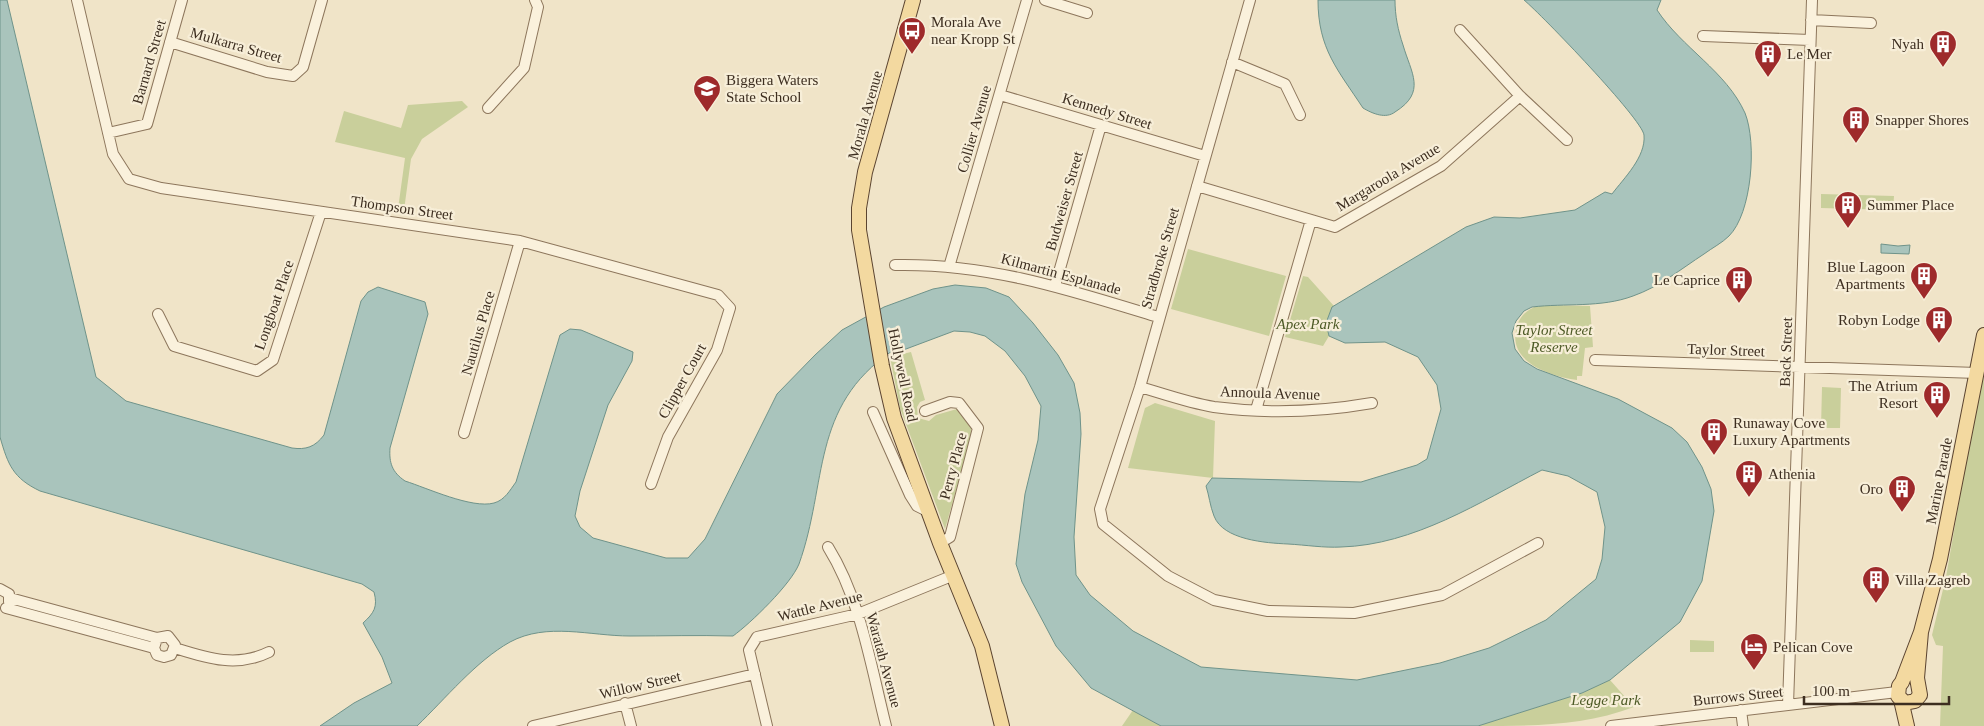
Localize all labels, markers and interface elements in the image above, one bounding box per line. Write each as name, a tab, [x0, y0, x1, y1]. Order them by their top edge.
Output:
place label: Morala Ave near Kropp St	[931, 14, 1016, 47]
bus stop icon: Morala Ave near Kropp St	[897, 16, 927, 55]
street label: Barnard Street	[129, 17, 169, 106]
street label: Mulkarra Street	[188, 24, 284, 66]
building icon: Nyah	[1928, 29, 1958, 68]
place label: Nyah	[1892, 36, 1924, 52]
building icon: Le Mer	[1753, 39, 1783, 78]
place label: Le Mer	[1787, 46, 1832, 62]
street label: Morala Avenue	[845, 68, 885, 161]
place label: Biggera Waters State School	[726, 72, 818, 105]
school or university icon: Biggera Waters State School	[692, 74, 722, 113]
street label: Collier Avenue	[954, 83, 994, 175]
street label: Kennedy Street	[1060, 90, 1155, 132]
building icon: Snapper Shores	[1841, 105, 1871, 144]
place label: Snapper Shores	[1875, 112, 1969, 128]
street label: Margaroola Avenue	[1333, 140, 1443, 214]
street label: Budweiser Street	[1042, 149, 1086, 253]
building icon: Summer Place	[1833, 190, 1863, 229]
street label: Thompson Street	[350, 193, 455, 223]
place label: Summer Place	[1867, 197, 1954, 213]
street label: Stradbroke Street	[1138, 205, 1182, 310]
street label: Kilmartin Esplanade	[999, 250, 1123, 298]
street label: Longboat Place	[251, 258, 297, 352]
place label: Blue Lagoon Apartments	[1827, 259, 1905, 292]
building icon: Blue Lagoon Apartments	[1909, 261, 1939, 300]
building icon: Le Caprice	[1724, 265, 1754, 304]
place label: Le Caprice	[1654, 272, 1720, 288]
street label: Nautilus Place	[458, 289, 498, 377]
building icon: Robyn Lodge	[1924, 305, 1954, 344]
place label: Robyn Lodge	[1838, 312, 1920, 328]
park label: Apex Park	[1276, 316, 1340, 332]
street label: Back Street	[1777, 316, 1795, 387]
park label: Taylor Street Reserve	[1516, 322, 1593, 355]
street label: Hollywell Road	[885, 327, 921, 424]
street label: Clipper Court	[655, 340, 709, 421]
street label: Taylor Street	[1687, 341, 1766, 359]
place label: The Atrium Resort	[1848, 378, 1919, 411]
building icon: The Atrium Resort	[1922, 380, 1952, 419]
street label: Annoula Avenue	[1220, 383, 1321, 403]
place label: Runaway Cove Luxury Apartments	[1733, 415, 1850, 448]
building icon: Runaway Cove Luxury Apartments	[1699, 417, 1729, 456]
street label: Perry Place	[936, 430, 970, 501]
street label: Marine Parade	[1923, 436, 1955, 526]
building icon: Athenia	[1734, 459, 1764, 498]
place label: Athenia	[1768, 466, 1816, 482]
building icon: Oro	[1887, 474, 1917, 513]
place label: Oro	[1860, 481, 1883, 497]
building icon: Villa Zagreb	[1861, 565, 1891, 604]
place label: Villa Zagreb	[1895, 572, 1970, 588]
street label: Wattle Avenue	[776, 588, 865, 624]
street label: Waratah Avenue	[864, 611, 905, 710]
hotel icon: Pelican Cove	[1739, 632, 1769, 671]
place label: Pelican Cove	[1773, 639, 1853, 655]
street label: Willow Street	[598, 668, 683, 702]
scale bar	[1804, 674, 1949, 706]
street label: Burrows Street	[1692, 683, 1785, 709]
text: 100 m	[1812, 683, 1850, 699]
park label: Legge Park	[1570, 692, 1641, 708]

